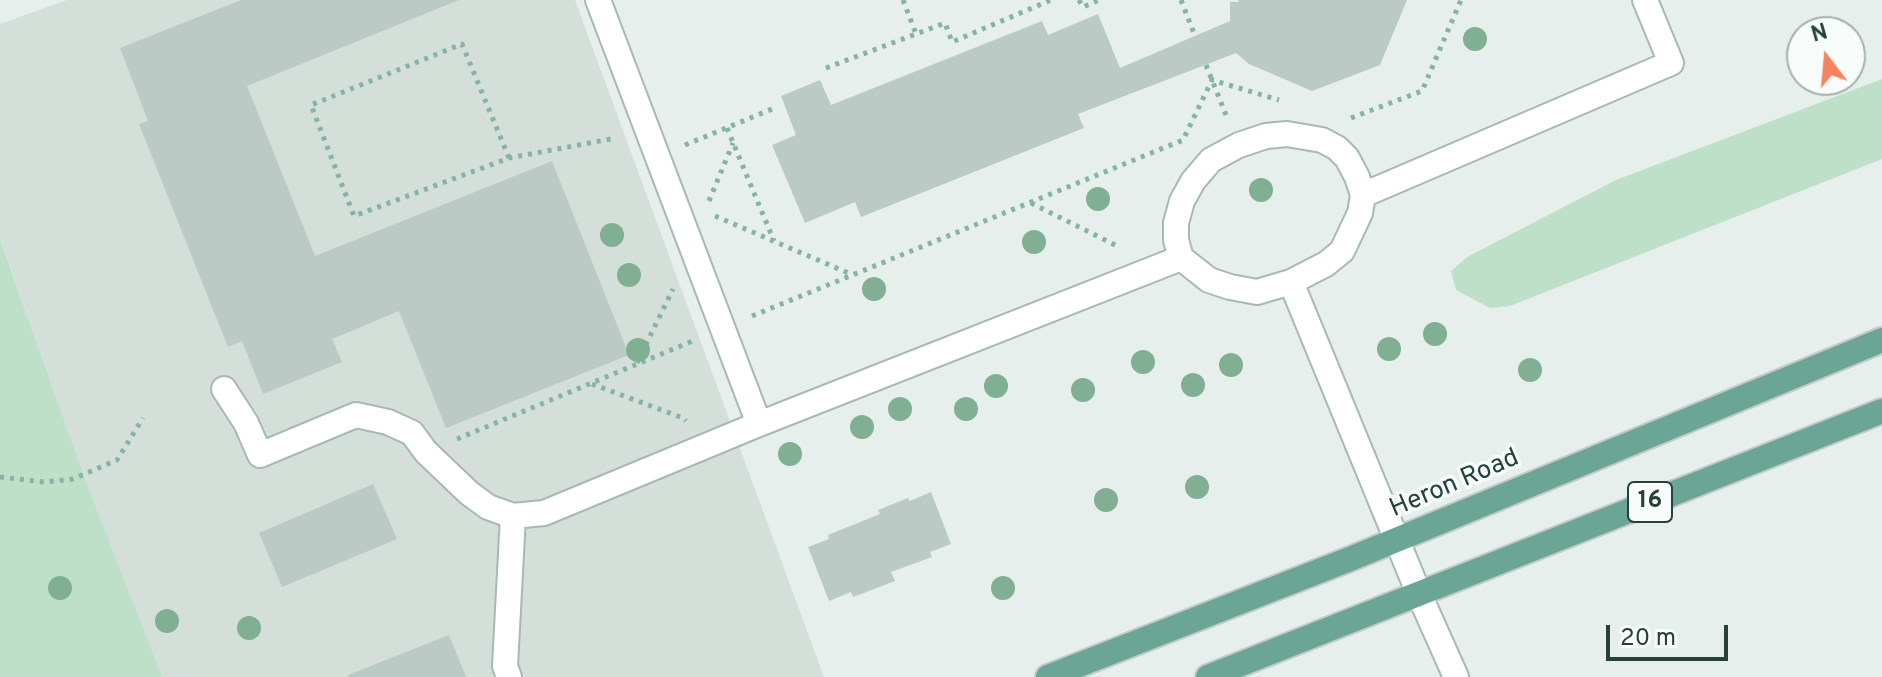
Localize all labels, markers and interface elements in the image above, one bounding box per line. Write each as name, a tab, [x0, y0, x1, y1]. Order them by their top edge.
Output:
north arrow	[1786, 16, 1866, 96]
text: N	[1808, 19, 1831, 50]
street label: Heron Road	[1386, 444, 1524, 526]
road number: 16	[1628, 482, 1672, 522]
scale bar	[1610, 609, 1732, 659]
text: 20 m	[1620, 624, 1676, 654]

